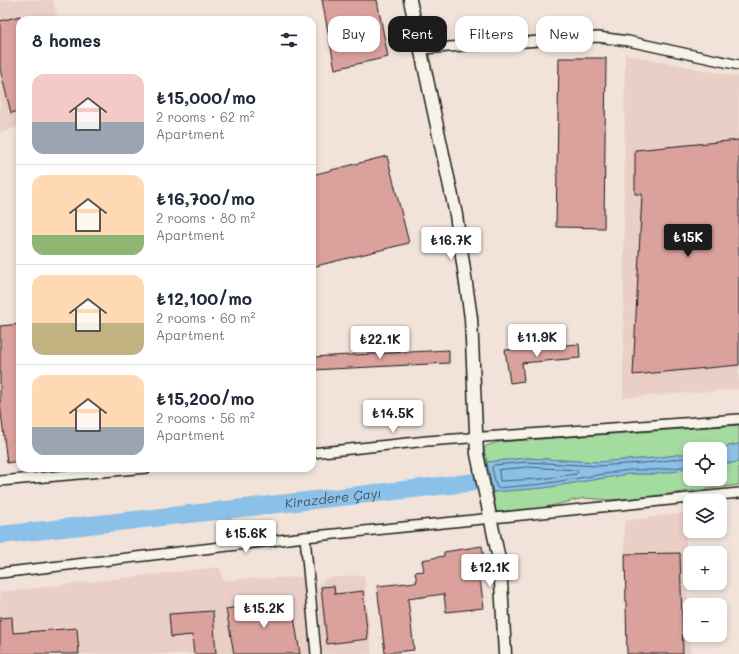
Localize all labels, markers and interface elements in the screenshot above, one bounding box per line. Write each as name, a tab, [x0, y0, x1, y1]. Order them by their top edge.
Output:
chip: Buy	[328, 16, 380, 52]
chip: Rent	[388, 16, 447, 52]
chip: Filters	[455, 16, 528, 52]
chip: New	[536, 16, 593, 52]
text: 8 homes	[32, 29, 101, 51]
icon: filters	[278, 29, 300, 51]
text: ₺15,000/mo	[156, 86, 256, 108]
icon: home	[64, 90, 112, 138]
text: 2 rooms · 62 m²	[156, 108, 255, 125]
text: Apartment	[156, 125, 225, 142]
text: ₺16,700/mo	[156, 187, 255, 209]
icon: home	[64, 191, 112, 239]
text: 2 rooms · 80 m²	[156, 209, 255, 226]
pin: ₺15K	[664, 224, 712, 258]
text: Apartment	[156, 226, 225, 243]
pin: ₺16.7K	[418, 227, 484, 261]
text: ₺15K	[673, 228, 703, 245]
text: ₺16.7K	[430, 231, 472, 248]
text: ₺12,100/mo	[156, 287, 252, 309]
icon: home	[64, 291, 112, 339]
text: 2 rooms · 60 m²	[156, 309, 255, 326]
pin: ₺11.9K	[504, 324, 570, 358]
text: Apartment	[156, 326, 225, 343]
pin: ₺22.1K	[347, 326, 413, 360]
text: ₺11.9K	[517, 328, 557, 345]
text: ₺22.1K	[360, 330, 400, 347]
text: ₺15,200/mo	[156, 387, 254, 409]
icon: home	[64, 391, 112, 439]
pin: ₺14.5K	[360, 400, 426, 434]
text: ₺14.5K	[372, 404, 414, 421]
text: 2 rooms · 56 m²	[156, 409, 255, 426]
text: Apartment	[156, 426, 225, 443]
map controls	[683, 442, 727, 642]
button: locate	[683, 442, 727, 486]
water label: Kirazdere Çayı	[284, 484, 382, 511]
button: layers	[683, 494, 727, 538]
pin: ₺15.6K	[213, 520, 279, 554]
text: ₺15.6K	[225, 524, 267, 541]
button: +	[683, 546, 727, 590]
pin: ₺12.1K	[457, 554, 523, 588]
text: ₺12.1K	[470, 558, 510, 575]
pin: ₺15.2K	[231, 595, 297, 629]
button: −	[683, 598, 727, 642]
text: ₺15.2K	[243, 599, 285, 616]

